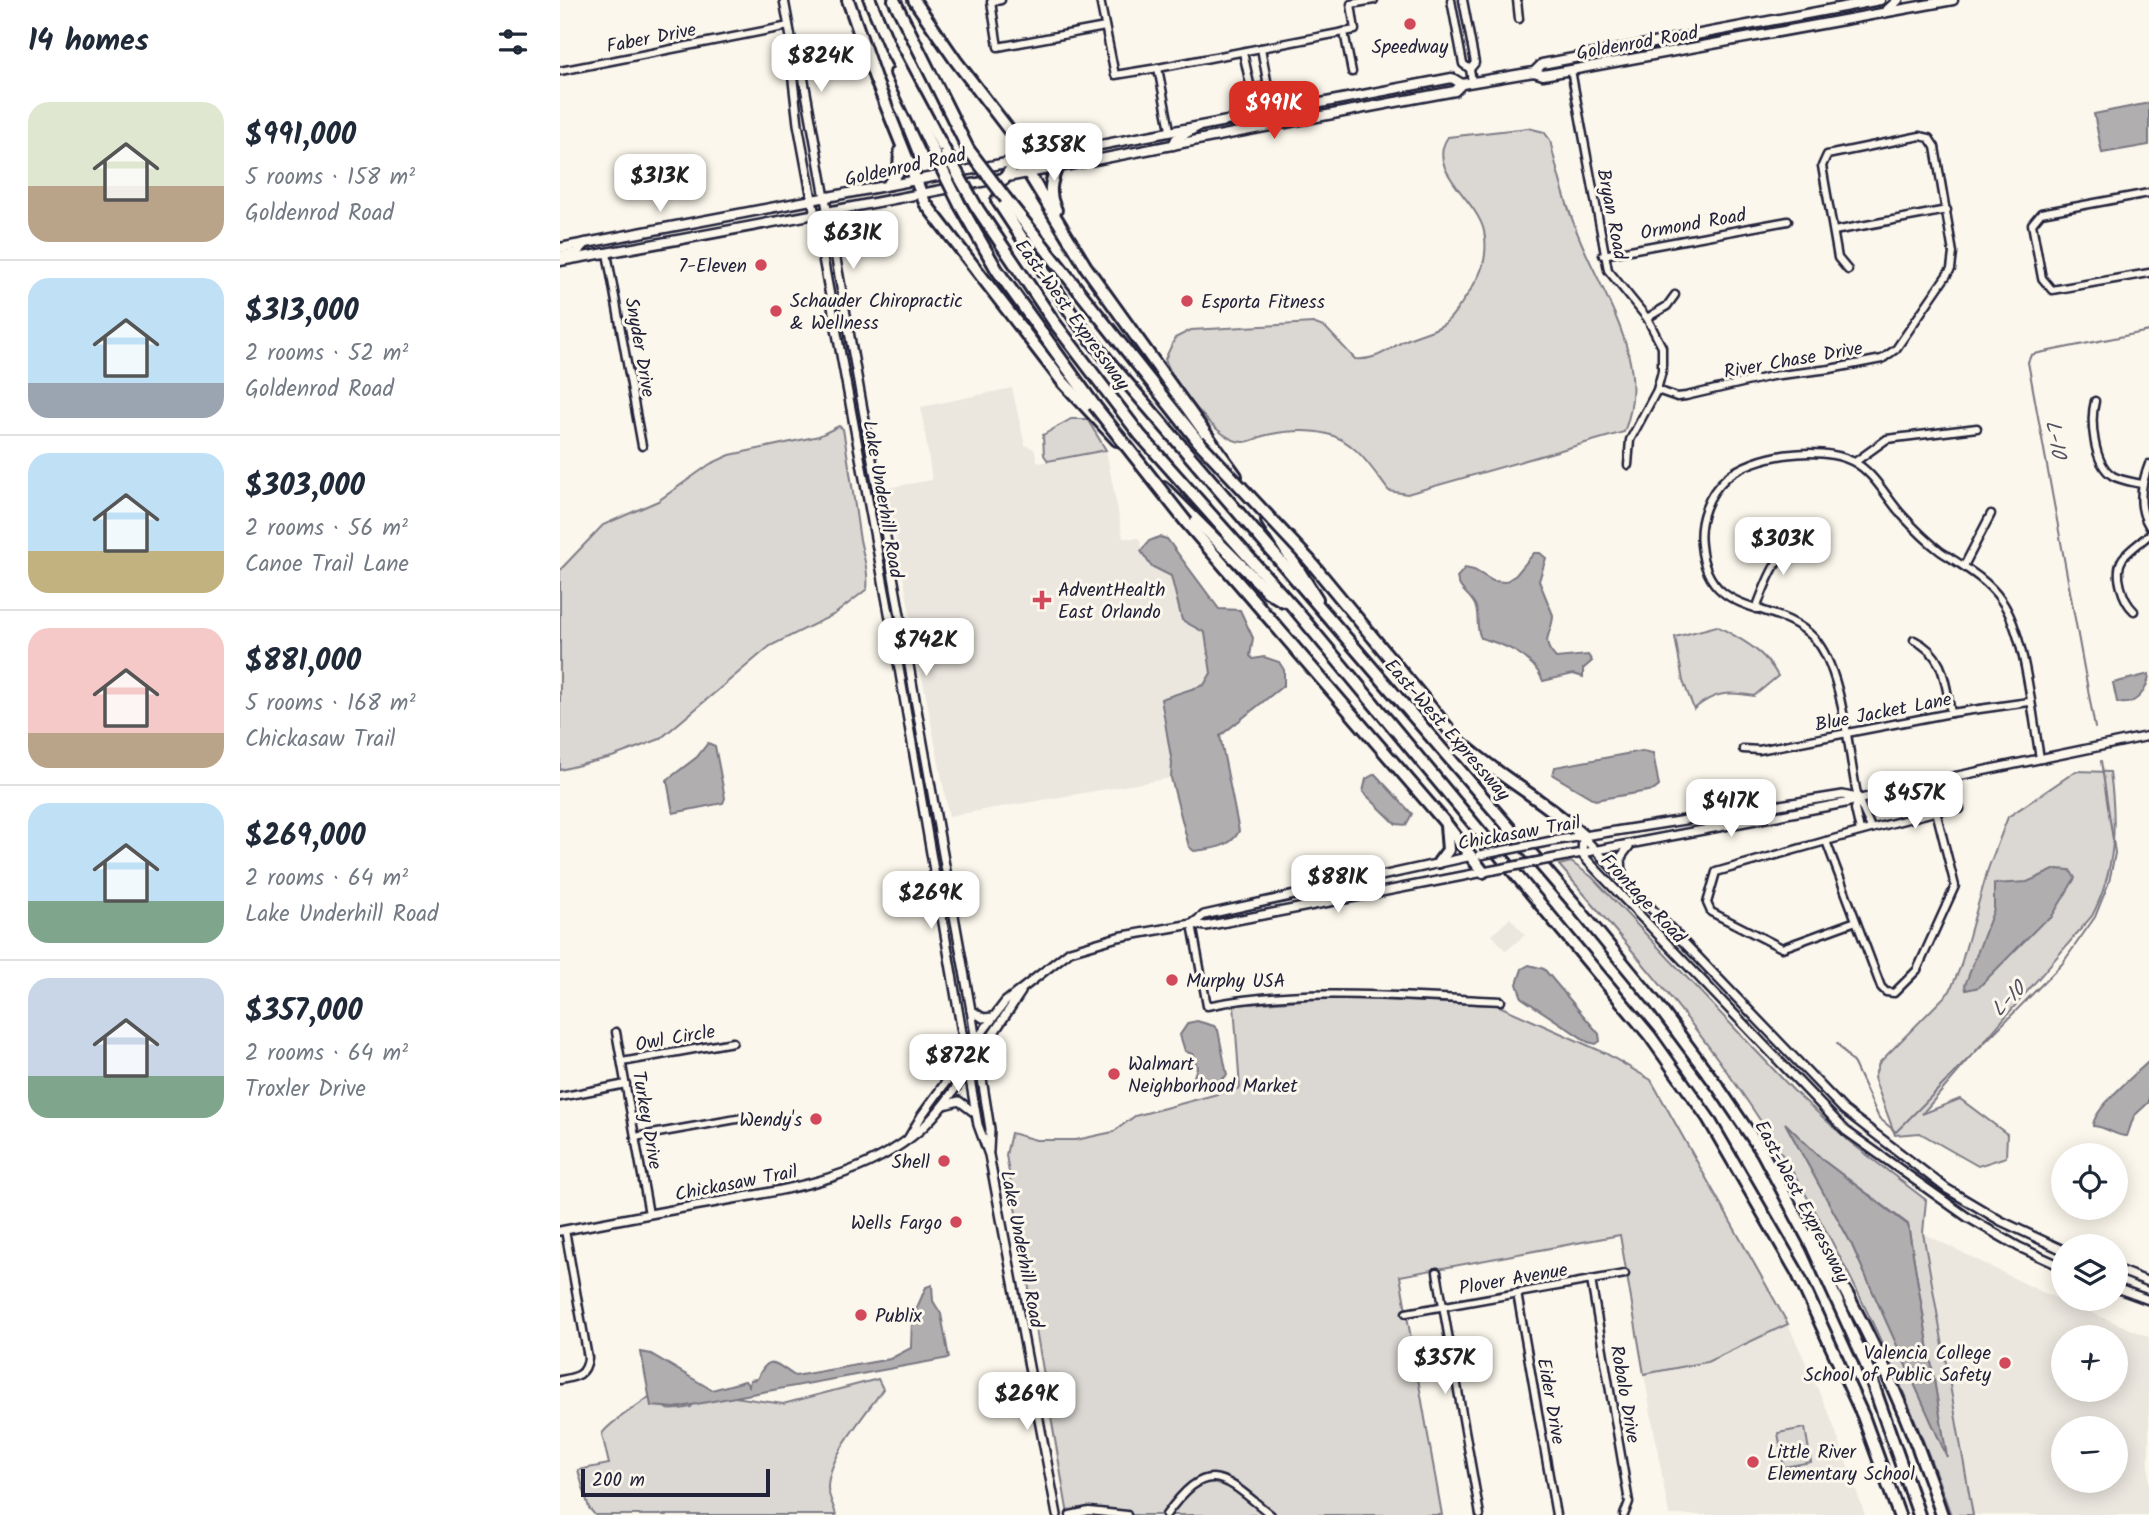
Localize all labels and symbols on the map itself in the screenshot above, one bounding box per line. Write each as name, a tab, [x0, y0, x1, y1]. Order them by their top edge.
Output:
street label: Faber Drive	[604, 15, 699, 62]
marker: Speedway	[1402, 16, 1418, 32]
street label: Goldenrod Road	[1574, 18, 1701, 69]
place label: Speedway	[1372, 33, 1449, 63]
pin: $824K	[772, 34, 870, 94]
pin: $991K	[1225, 82, 1323, 141]
pin: $358K	[1005, 124, 1103, 183]
street label: Goldenrod Road	[842, 140, 969, 195]
pin: $313K	[611, 154, 709, 214]
street label: Bryan Road	[1588, 166, 1635, 263]
street label: Ormond Road	[1638, 201, 1749, 249]
pin: $631K	[804, 212, 902, 271]
street label: East-West Expressway	[1006, 233, 1137, 398]
place label: 7-Eleven	[679, 252, 747, 282]
marker: 7-Eleven	[753, 257, 769, 273]
place label: Schauder Chiropractic & Wellness	[790, 287, 963, 339]
place label: Esporta Fitness	[1201, 288, 1325, 318]
marker: Esporta Fitness	[1179, 293, 1195, 309]
street label: Snyder Drive	[616, 295, 663, 400]
marker: Schauder Chiropractic & Wellness	[768, 303, 784, 319]
street label: River Chase Drive	[1722, 334, 1866, 388]
street label: Lake Underhill Road	[853, 418, 911, 581]
water label: L-10	[2035, 418, 2075, 464]
pin: $303K	[1734, 518, 1832, 577]
place label: AdventHealth East Orlando	[1058, 576, 1165, 628]
marker: AdventHealth East Orlando	[1032, 590, 1052, 610]
pin: $742K	[877, 618, 975, 678]
street label: East-West Expressway	[1376, 652, 1518, 809]
street label: Blue Jacket Lane	[1812, 685, 1955, 741]
pin: $457K	[1866, 772, 1964, 831]
pin: $417K	[1682, 780, 1780, 839]
street label: Chickasaw Trail	[1456, 808, 1584, 860]
street label: Frontage Road	[1593, 847, 1693, 952]
pin: $881K	[1289, 856, 1387, 915]
pin: $269K	[882, 872, 980, 931]
place label: Murphy USA	[1186, 967, 1285, 997]
marker: Murphy USA	[1164, 972, 1180, 988]
water label: L-10	[1984, 972, 2037, 1025]
street label: Owl Circle	[633, 1017, 718, 1061]
pin: $872K	[909, 1034, 1007, 1094]
place label: Walmart Neighborhood Market	[1128, 1050, 1298, 1102]
marker: Walmart Neighborhood Market	[1106, 1066, 1122, 1082]
street label: Turkey Drive	[623, 1069, 669, 1172]
place label: Wendy's	[739, 1106, 802, 1136]
marker: Wendy's	[808, 1111, 824, 1127]
street label: East-West Expressway	[1746, 1115, 1857, 1290]
place label: Shell	[892, 1148, 930, 1178]
marker: Shell	[936, 1153, 952, 1169]
street label: Chickasaw Trail	[672, 1157, 801, 1211]
street label: Lake Underhill Road	[991, 1168, 1051, 1331]
place label: Wells Fargo	[851, 1209, 942, 1239]
marker: Wells Fargo	[948, 1214, 964, 1230]
street label: Plover Avenue	[1457, 1256, 1571, 1304]
place label: Publix	[875, 1302, 923, 1332]
marker: Publix	[853, 1307, 869, 1323]
pin: $357K	[1396, 1336, 1494, 1396]
place label: Valencia College School of Public Safety	[1804, 1339, 1992, 1391]
street label: Robalo Drive	[1601, 1343, 1647, 1446]
marker: Valencia College School of Public Safety	[1997, 1355, 2013, 1371]
street label: Eider Drive	[1528, 1356, 1572, 1447]
pin: $269K	[978, 1372, 1076, 1432]
place label: Little River Elementary School	[1767, 1438, 1915, 1490]
marker: Little River Elementary School	[1745, 1454, 1761, 1470]
scale bar	[581, 1466, 770, 1498]

